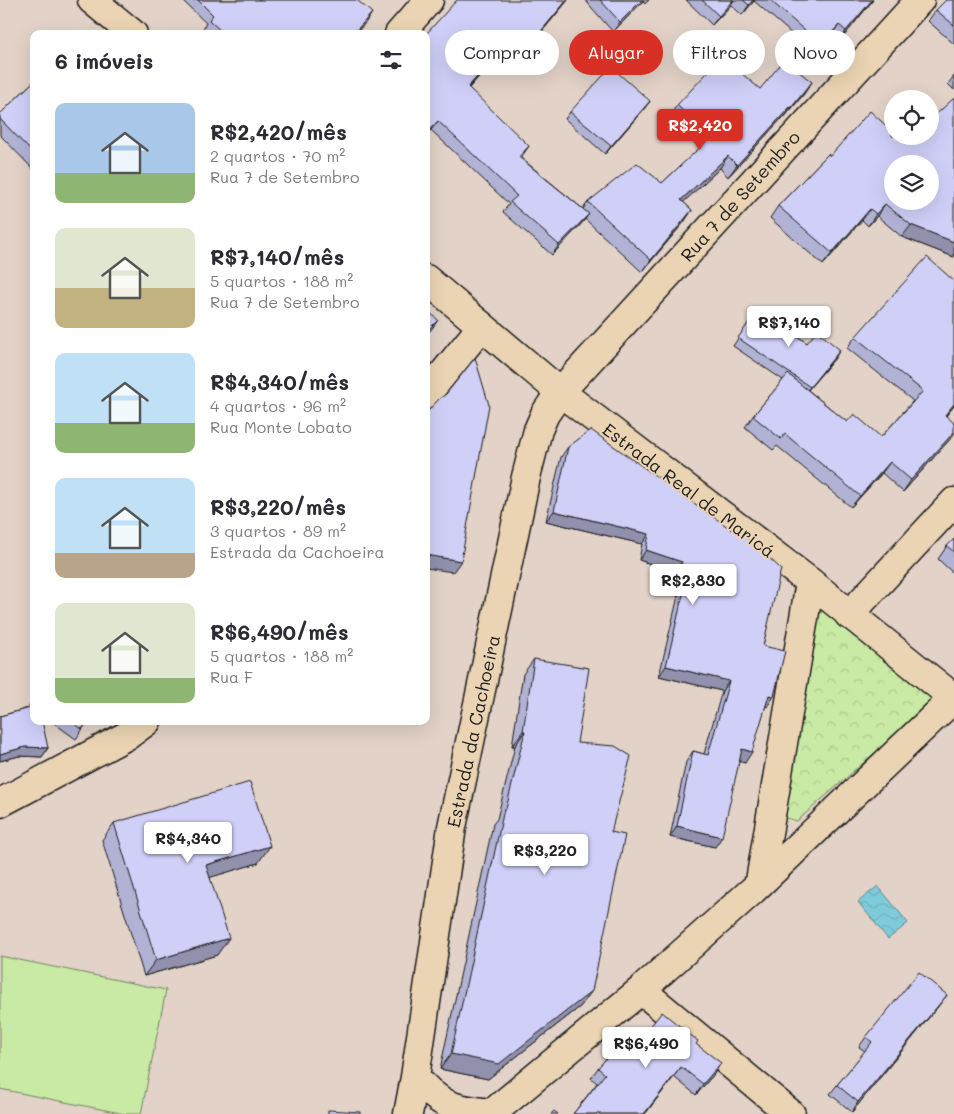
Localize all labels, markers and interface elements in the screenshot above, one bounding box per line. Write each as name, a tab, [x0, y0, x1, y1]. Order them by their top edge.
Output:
chip: Comprar	[445, 30, 559, 75]
chip: Alugar	[569, 30, 663, 75]
chip: Filtros	[673, 30, 765, 75]
chip: Novo	[775, 30, 855, 75]
icon: filters	[377, 46, 405, 74]
text: 6 imóveis	[55, 47, 153, 74]
map controls	[884, 90, 939, 210]
button: locate	[884, 90, 939, 145]
pin: R$2,420	[654, 108, 746, 151]
text: R$2,420	[668, 114, 732, 135]
text: R$2,420/mês	[210, 118, 347, 145]
icon: home	[95, 123, 155, 183]
street label: Rua 7 de Setembro	[675, 125, 805, 267]
text: 2 quartos · 70 m²	[210, 145, 345, 166]
button: layers	[884, 155, 939, 210]
text: Rua 7 de Setembro	[210, 166, 360, 187]
text: R$7,140/mês	[210, 243, 344, 270]
icon: home	[95, 248, 155, 308]
text: 5 quartos · 188 m²	[210, 270, 353, 291]
text: Rua 7 de Setembro	[210, 291, 360, 312]
pin: R$7,140	[743, 306, 835, 348]
text: R$7,140	[758, 311, 820, 332]
text: R$4,340/mês	[210, 368, 349, 395]
icon: home	[95, 373, 155, 433]
text: 4 quartos · 96 m²	[210, 395, 346, 416]
text: Rua Monte Lobato	[210, 416, 352, 437]
street label: Estrada Real de Maricá	[598, 417, 780, 563]
text: R$3,220/mês	[210, 493, 346, 520]
icon: home	[95, 498, 155, 558]
text: 3 quartos · 89 m²	[210, 520, 346, 541]
text: Estrada da Cachoeira	[210, 541, 385, 562]
pin: R$2,830	[647, 564, 739, 606]
text: R$2,830	[661, 569, 725, 590]
text: R$6,490/mês	[210, 618, 349, 645]
icon: home	[95, 623, 155, 683]
street label: Estrada da Cachoeira	[441, 632, 505, 830]
text: 5 quartos · 188 m²	[210, 645, 353, 666]
text: Rua F	[210, 666, 253, 687]
pin: R$4,340	[142, 822, 234, 864]
text: R$4,340	[155, 827, 221, 848]
pin: R$3,220	[499, 834, 591, 876]
text: R$3,220	[513, 839, 577, 860]
pin: R$6,490	[600, 1026, 692, 1069]
text: R$6,490	[613, 1032, 679, 1053]

